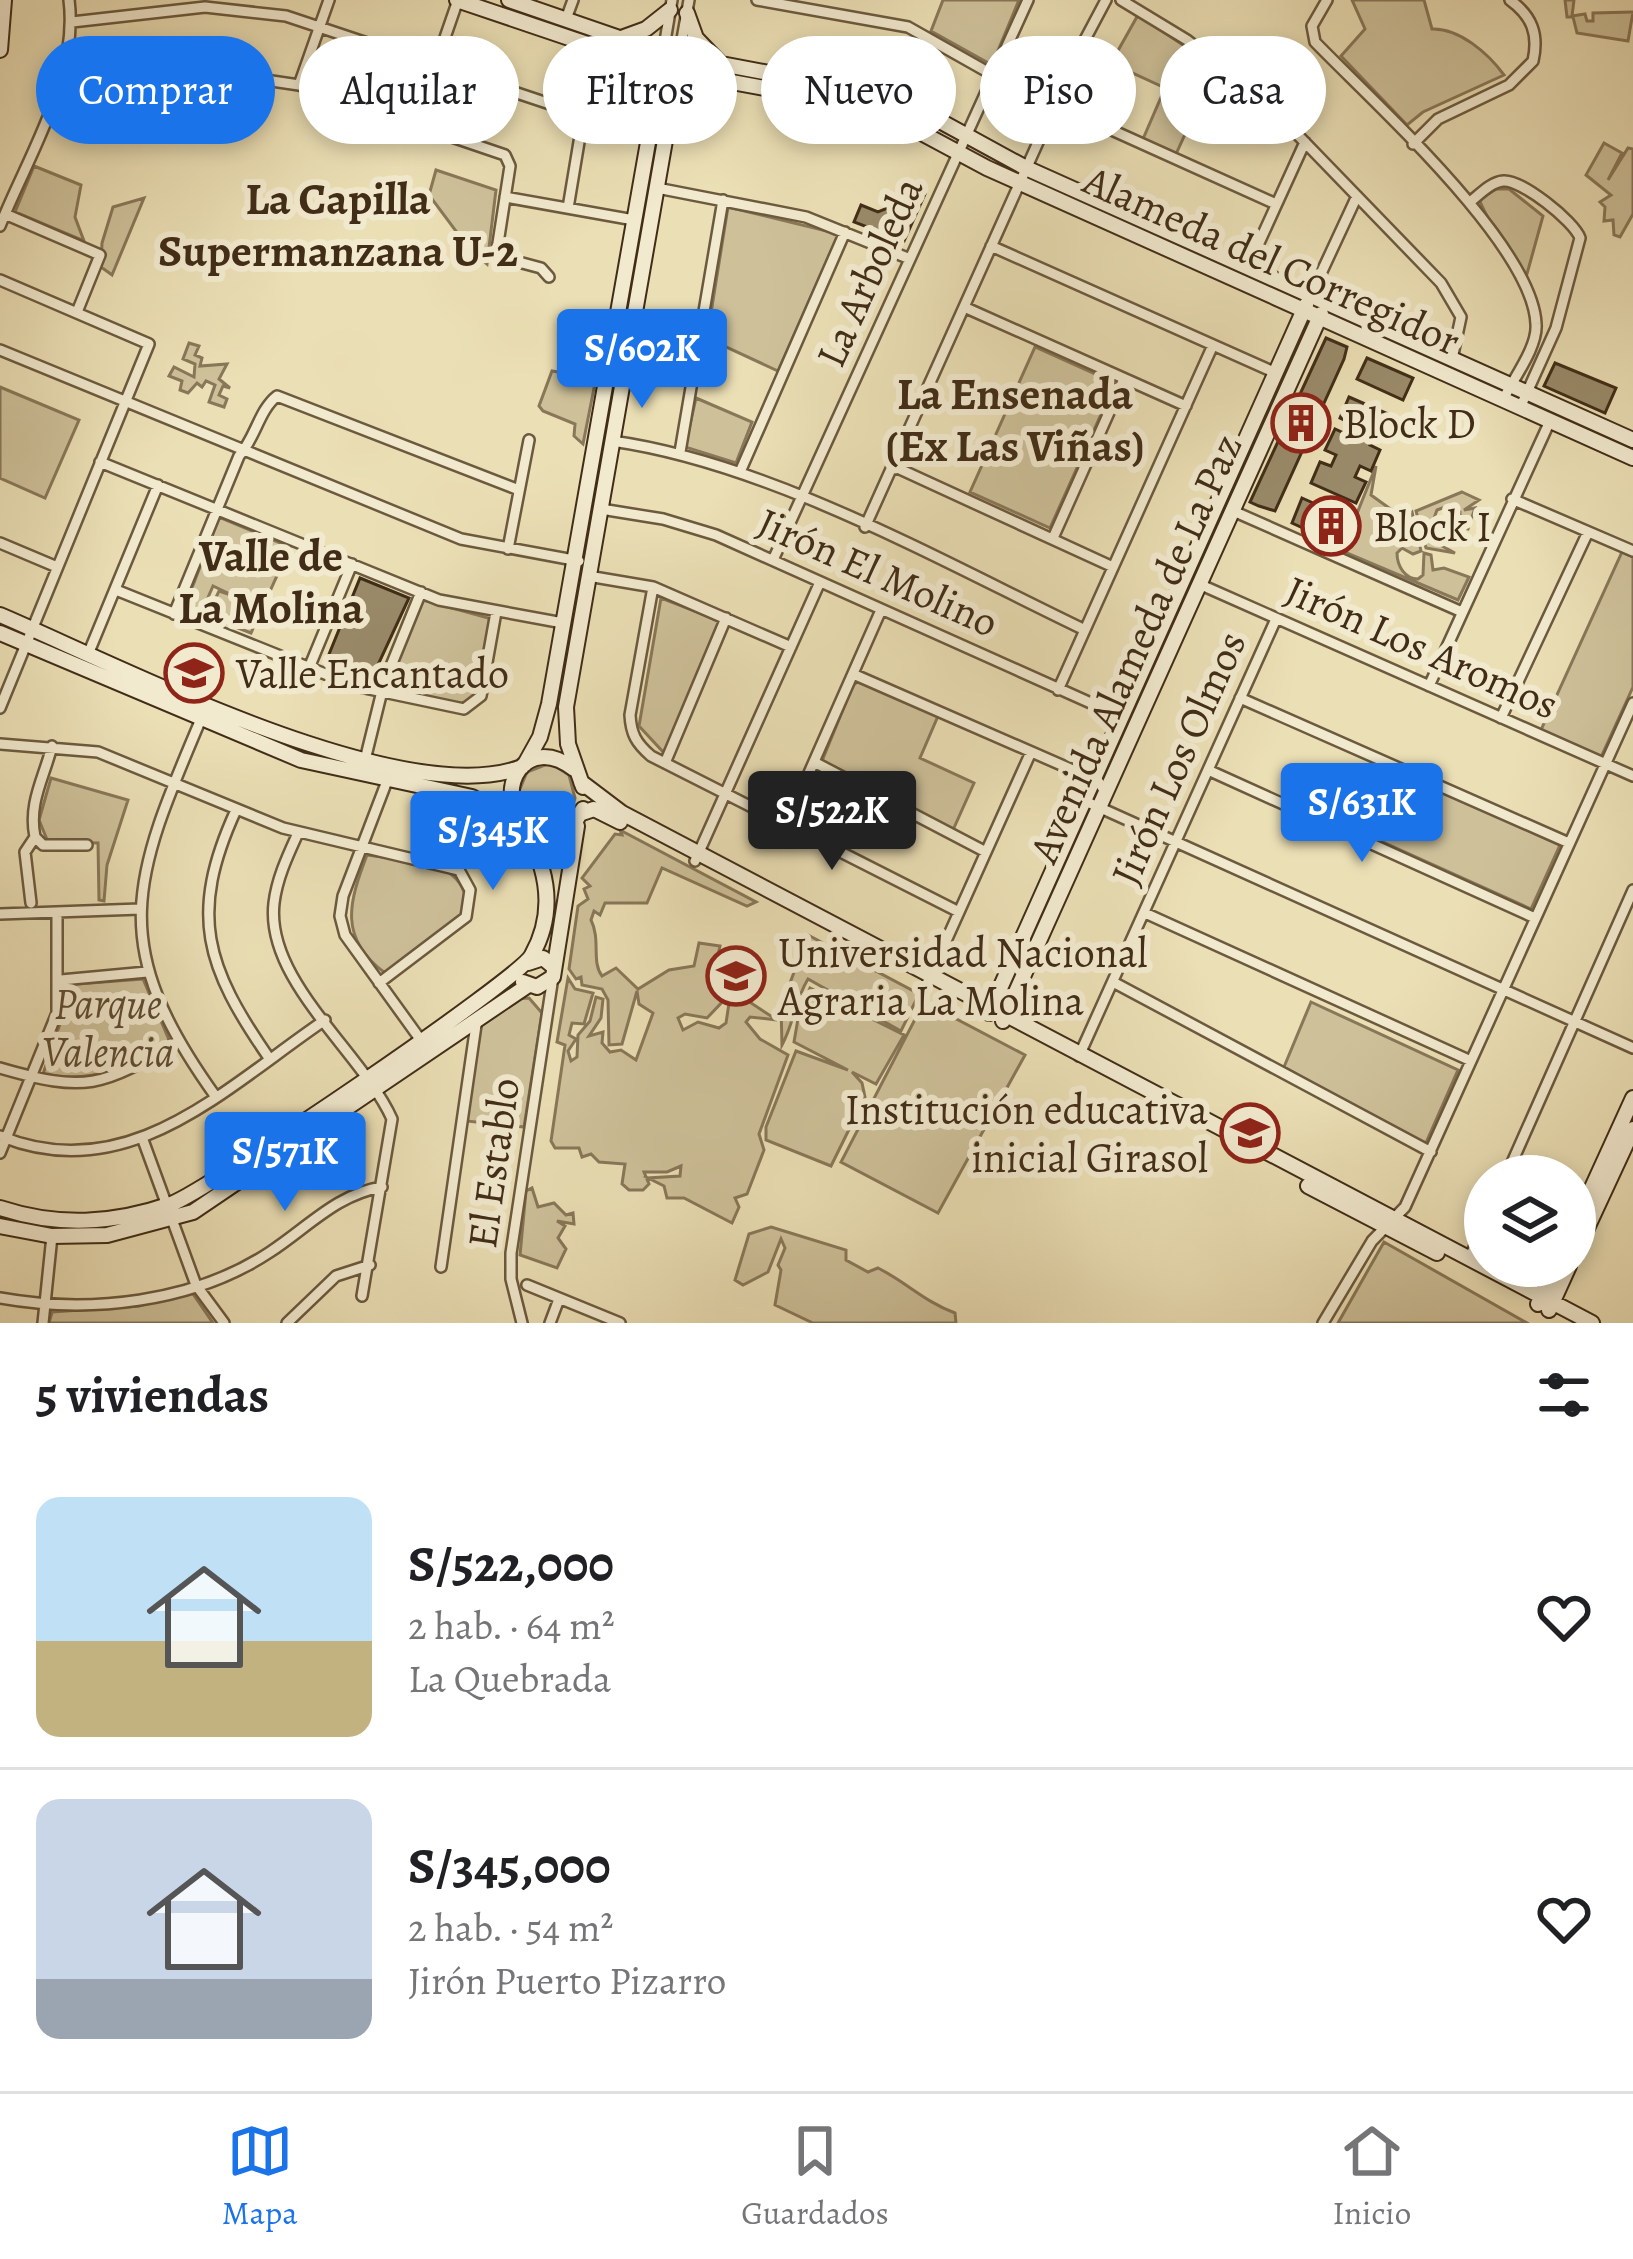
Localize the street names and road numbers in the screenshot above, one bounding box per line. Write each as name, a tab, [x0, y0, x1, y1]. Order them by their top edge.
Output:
street label: Alameda del Corregidor	[1074, 151, 1469, 369]
street label: La Arboleda	[802, 168, 936, 376]
street label: Avenida Alameda de La Paz	[1014, 425, 1255, 872]
street label: Jirón El Molino	[749, 494, 1007, 650]
street label: Jirón Los Aromos	[1277, 561, 1567, 733]
street label: Jirón Los Olmos	[1097, 622, 1259, 894]
street label: El Establo	[453, 1074, 533, 1252]

